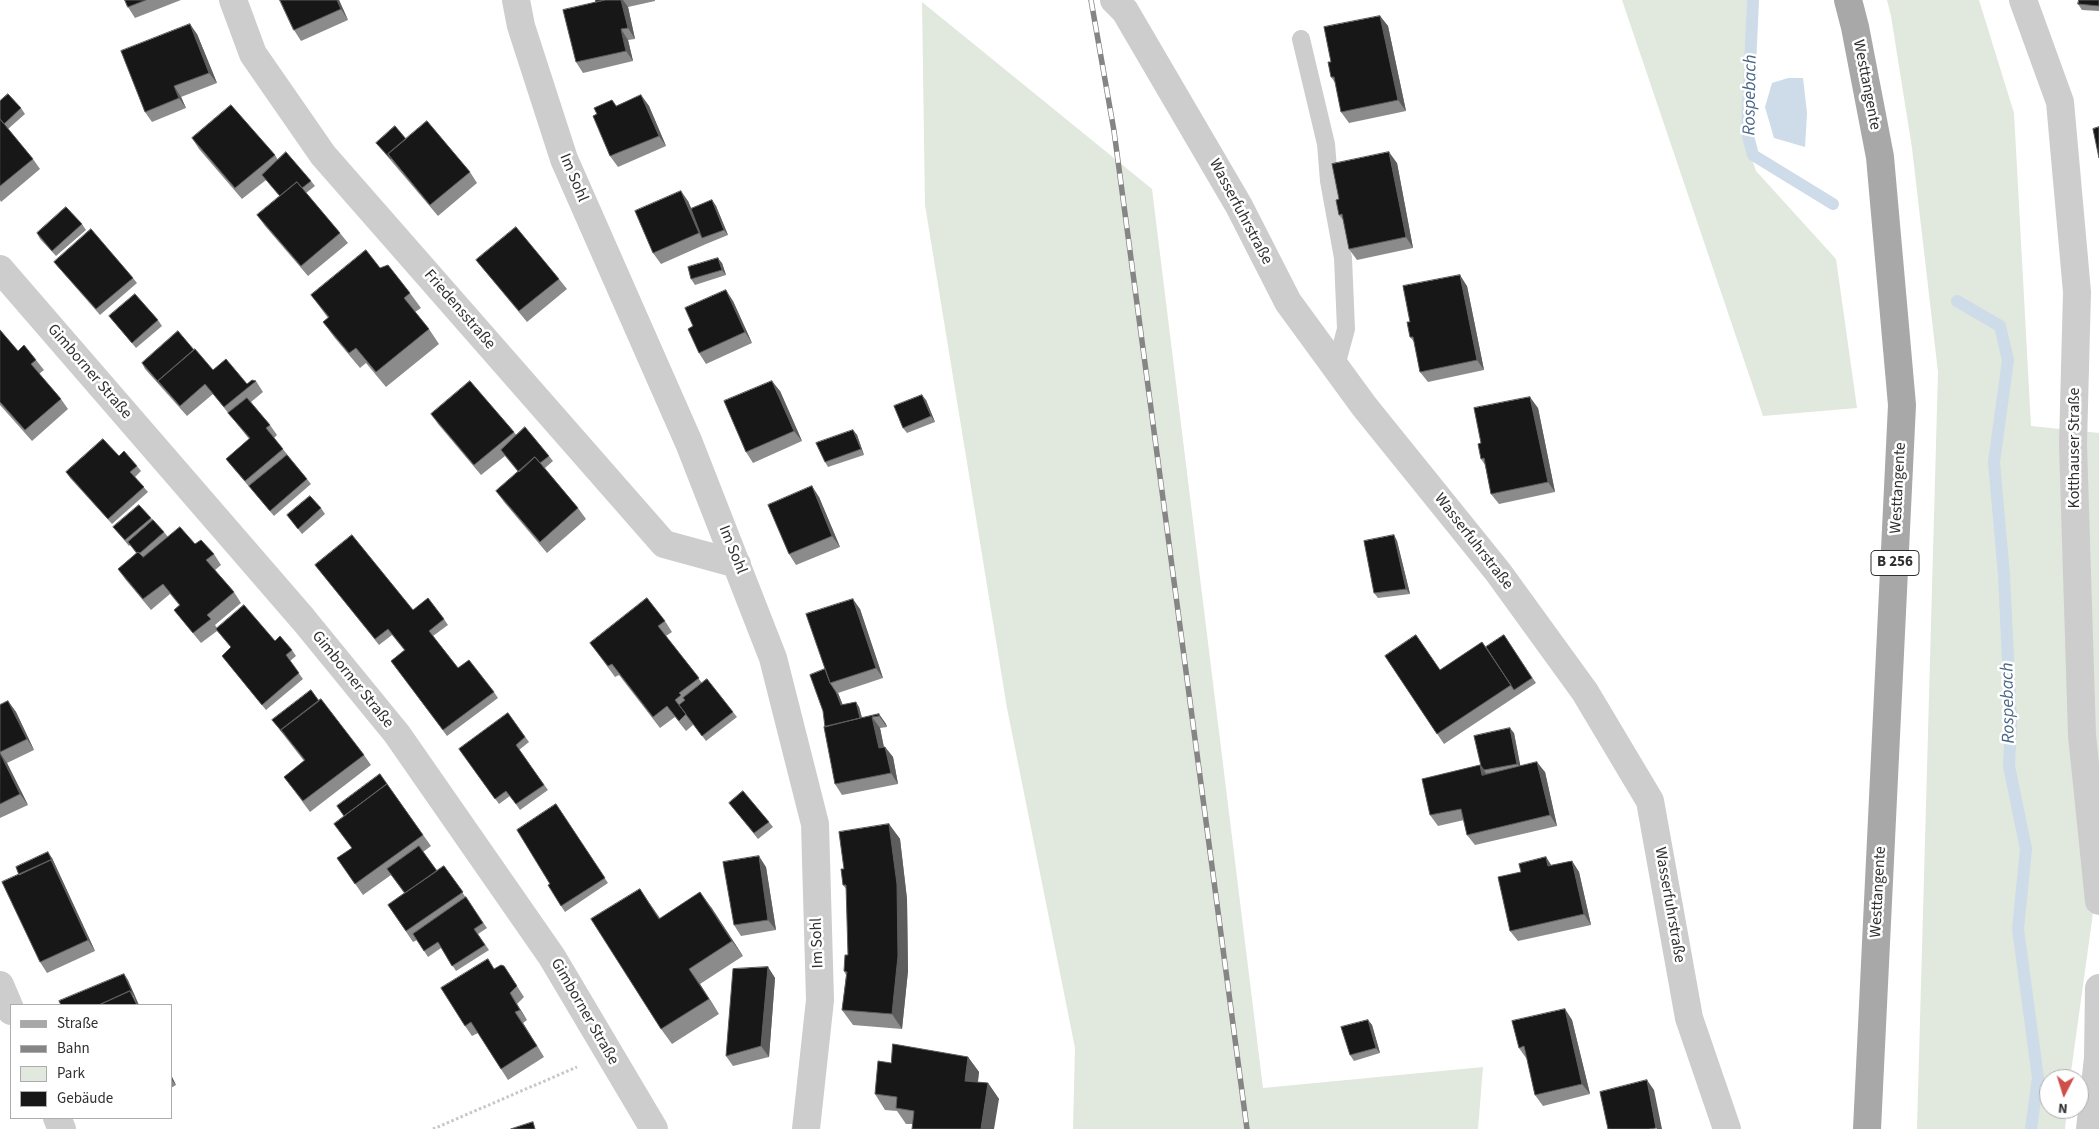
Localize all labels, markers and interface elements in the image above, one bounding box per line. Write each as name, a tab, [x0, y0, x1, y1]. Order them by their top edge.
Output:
street label: Westtangente	[1848, 38, 1884, 132]
water label: Rospebach	[1739, 54, 1763, 136]
street label: Im Sohl	[554, 151, 592, 205]
street label: Wasserfuhrstraße	[1204, 156, 1276, 268]
street label: Friedensstraße	[419, 266, 499, 354]
street label: Gimborner Straße	[43, 321, 135, 423]
street label: Kotthauser Straße	[2065, 388, 2085, 508]
street label: Westtangente	[1887, 442, 1911, 534]
street label: Wasserfuhrstraße	[1429, 490, 1517, 594]
street label: Im Sohl	[714, 523, 750, 577]
road number: B 256	[1871, 550, 1919, 576]
street label: Gimborner Straße	[307, 628, 397, 732]
water label: Rospebach	[1997, 662, 2021, 744]
street label: Wasserfuhrstraße	[1649, 846, 1689, 964]
street label: Westtangente	[1867, 846, 1891, 938]
street label: Im Sohl	[808, 917, 828, 969]
street label: Gimborner Straße	[546, 955, 622, 1069]
legend	[10, 1004, 172, 1119]
text: Straße	[57, 1013, 98, 1034]
text: Bahn	[57, 1038, 90, 1059]
text: Park	[57, 1063, 85, 1084]
north arrow	[2039, 1069, 2089, 1119]
text: Gebäude	[57, 1088, 113, 1109]
text: N	[2057, 1098, 2068, 1118]

